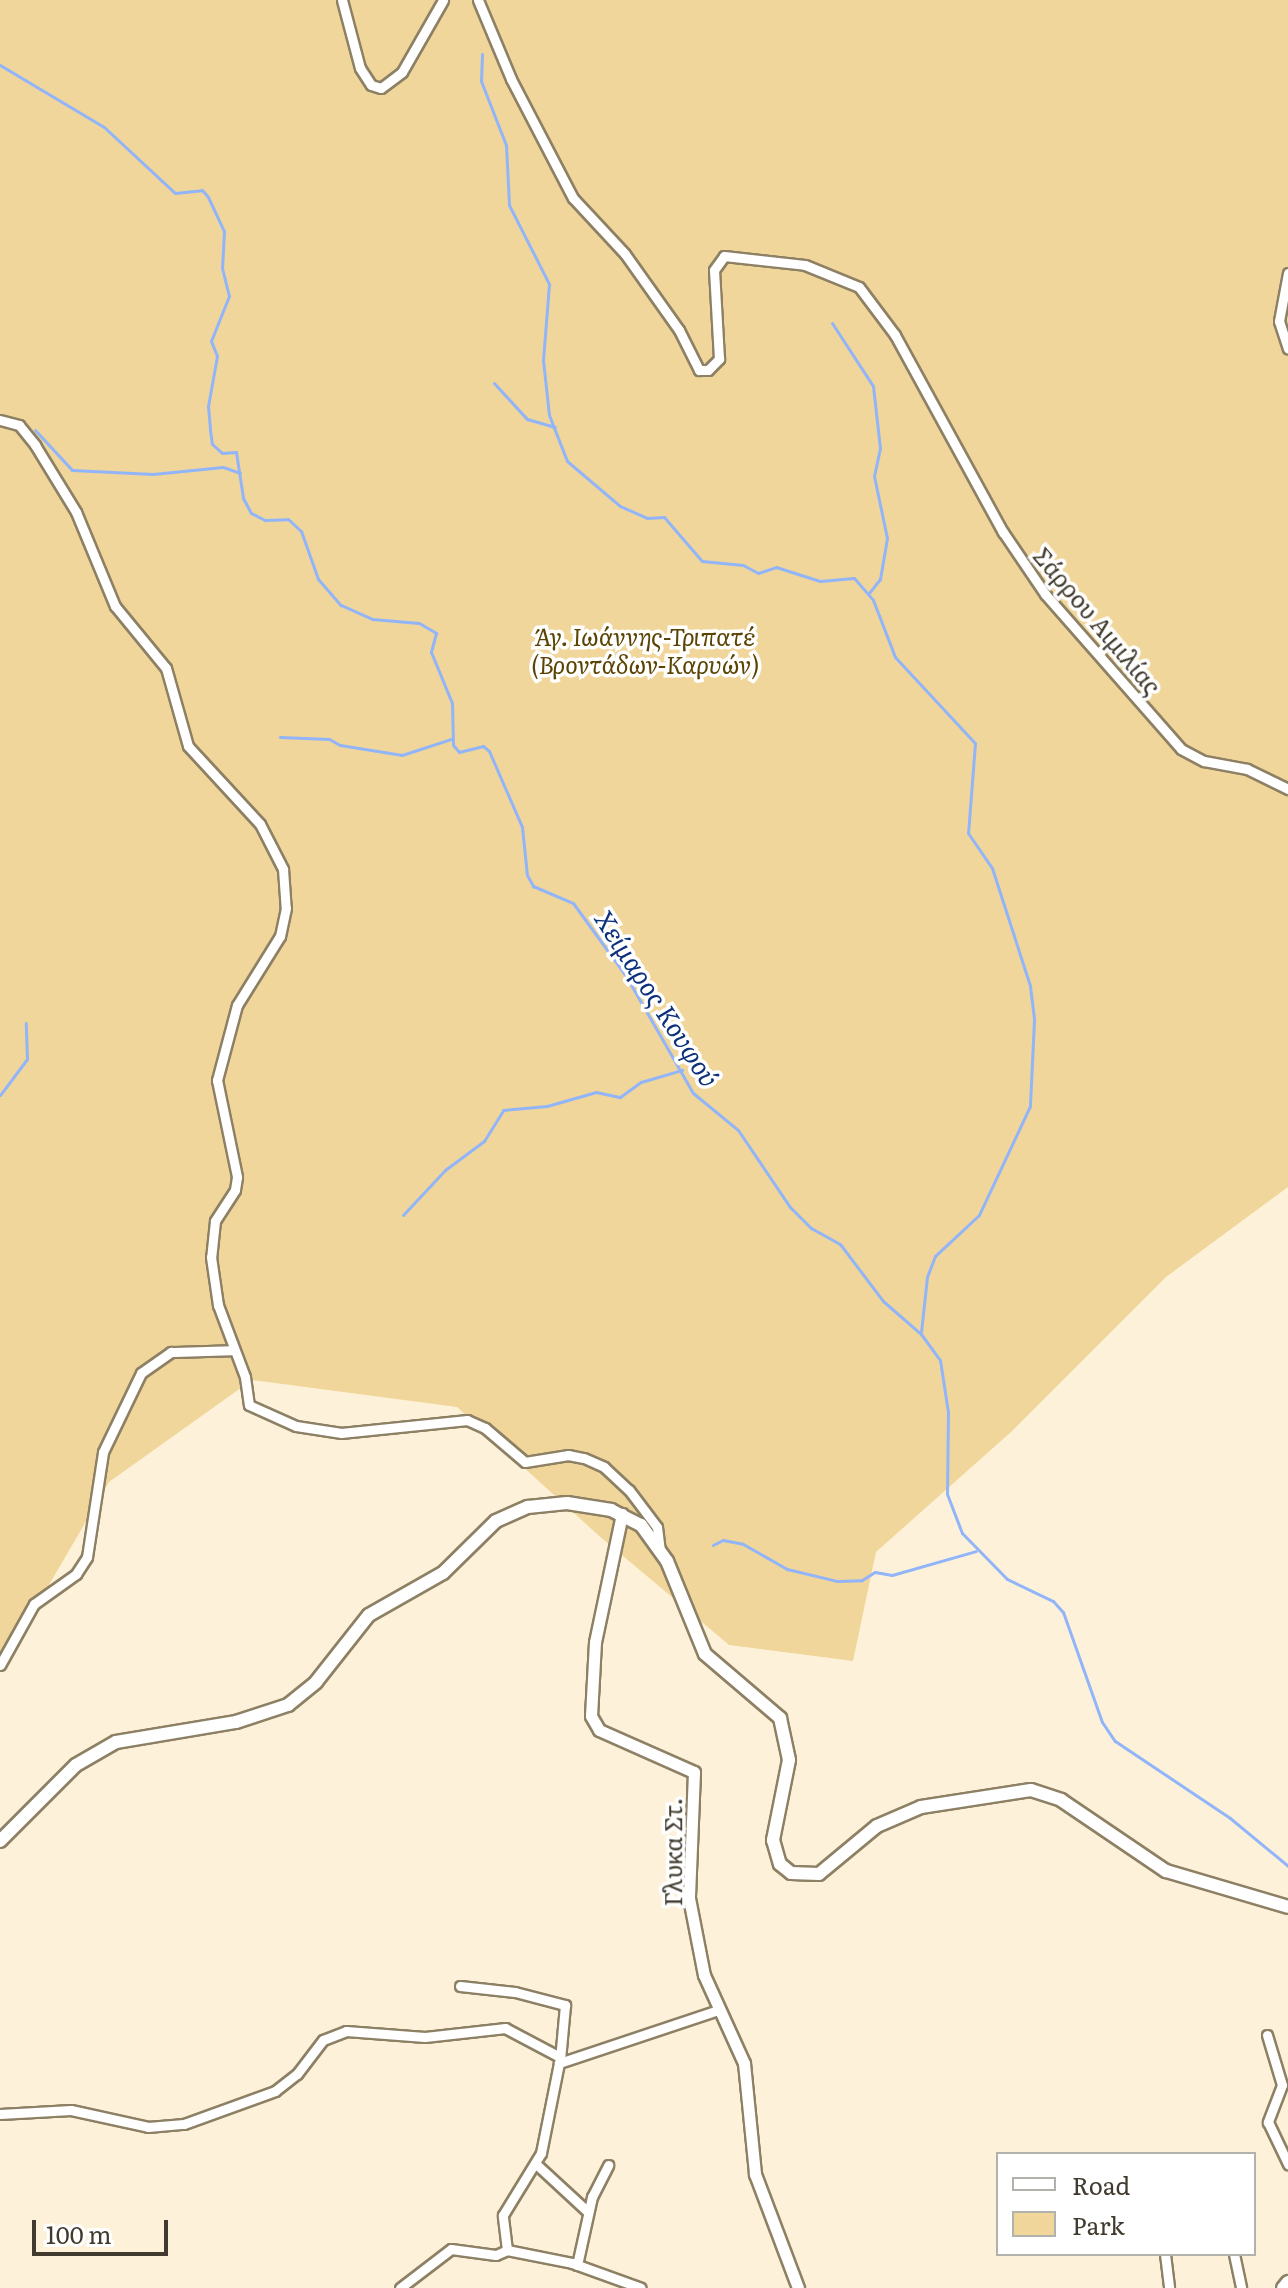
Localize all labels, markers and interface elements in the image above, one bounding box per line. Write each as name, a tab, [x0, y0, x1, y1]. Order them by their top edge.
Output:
street label: Σάρρου Αιμιλίας	[1028, 541, 1168, 699]
park label: Άγ. Ιωάννης-Τριπατέ (Βροντάδων-Καρυών)	[531, 622, 759, 678]
water label: Χείμαρος Κουφού	[589, 904, 727, 1092]
street label: Γλυκα Στ.	[658, 1798, 686, 1906]
legend	[996, 2152, 1256, 2256]
text: Road	[1072, 2167, 1130, 2202]
scale bar	[36, 2204, 172, 2254]
text: Park	[1072, 2207, 1125, 2242]
text: 100 m	[46, 2216, 112, 2251]

